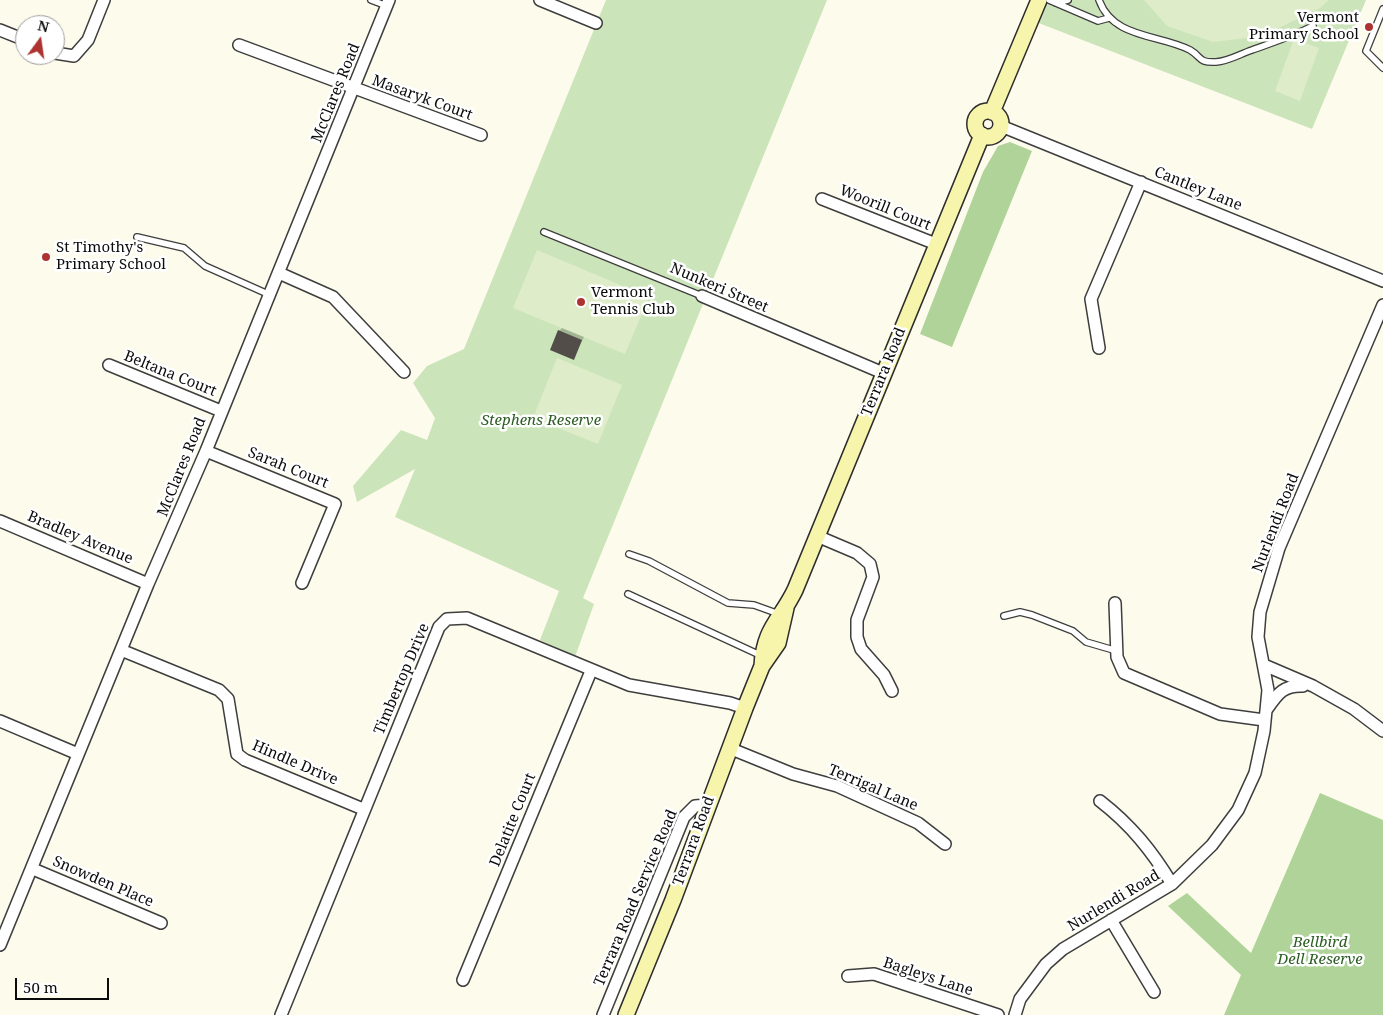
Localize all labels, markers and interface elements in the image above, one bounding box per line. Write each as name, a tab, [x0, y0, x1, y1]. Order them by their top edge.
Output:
place label: Vermont Primary School	[1249, 9, 1359, 44]
north arrow	[15, 15, 65, 65]
text: N	[36, 15, 51, 36]
marker: Vermont Primary School	[1363, 21, 1375, 33]
street label: McClares Road	[308, 41, 364, 145]
street label: Masaryk Court	[369, 71, 475, 125]
street label: Cantley Lane	[1151, 163, 1245, 215]
street label: Woorill Court	[837, 182, 933, 234]
place label: St Timothy's Primary School	[56, 239, 166, 274]
marker: St Timothy's Primary School	[40, 251, 52, 263]
street label: Nunkeri Street	[667, 259, 771, 317]
place label: Vermont Tennis Club	[591, 284, 675, 319]
marker: Vermont Tennis Club	[575, 296, 587, 308]
street label: Terrara Road	[858, 325, 910, 419]
street label: Beltana Court	[121, 347, 219, 401]
park label: Stephens Reserve	[481, 412, 601, 430]
street label: McClares Road	[154, 415, 210, 519]
street label: Sarah Court	[245, 444, 331, 492]
street label: Nurlendi Road	[1249, 471, 1303, 575]
street label: Bradley Avenue	[25, 508, 135, 568]
street label: Timbertop Drive	[370, 621, 434, 737]
street label: Hindle Drive	[249, 737, 341, 789]
street label: Terrigal Lane	[825, 761, 921, 815]
street label: Delatite Court	[486, 771, 540, 869]
street label: Terrara Road	[669, 794, 719, 888]
street label: Terrara Road Service Road	[591, 807, 681, 989]
street label: Snowden Place	[50, 853, 156, 911]
street label: Nurlendi Road	[1065, 866, 1163, 936]
park label: Bellbird Dell Reserve	[1277, 934, 1363, 969]
street label: Bagleys Lane	[881, 954, 975, 1000]
scale bar	[18, 968, 111, 1000]
text: 50 m	[23, 977, 58, 997]

